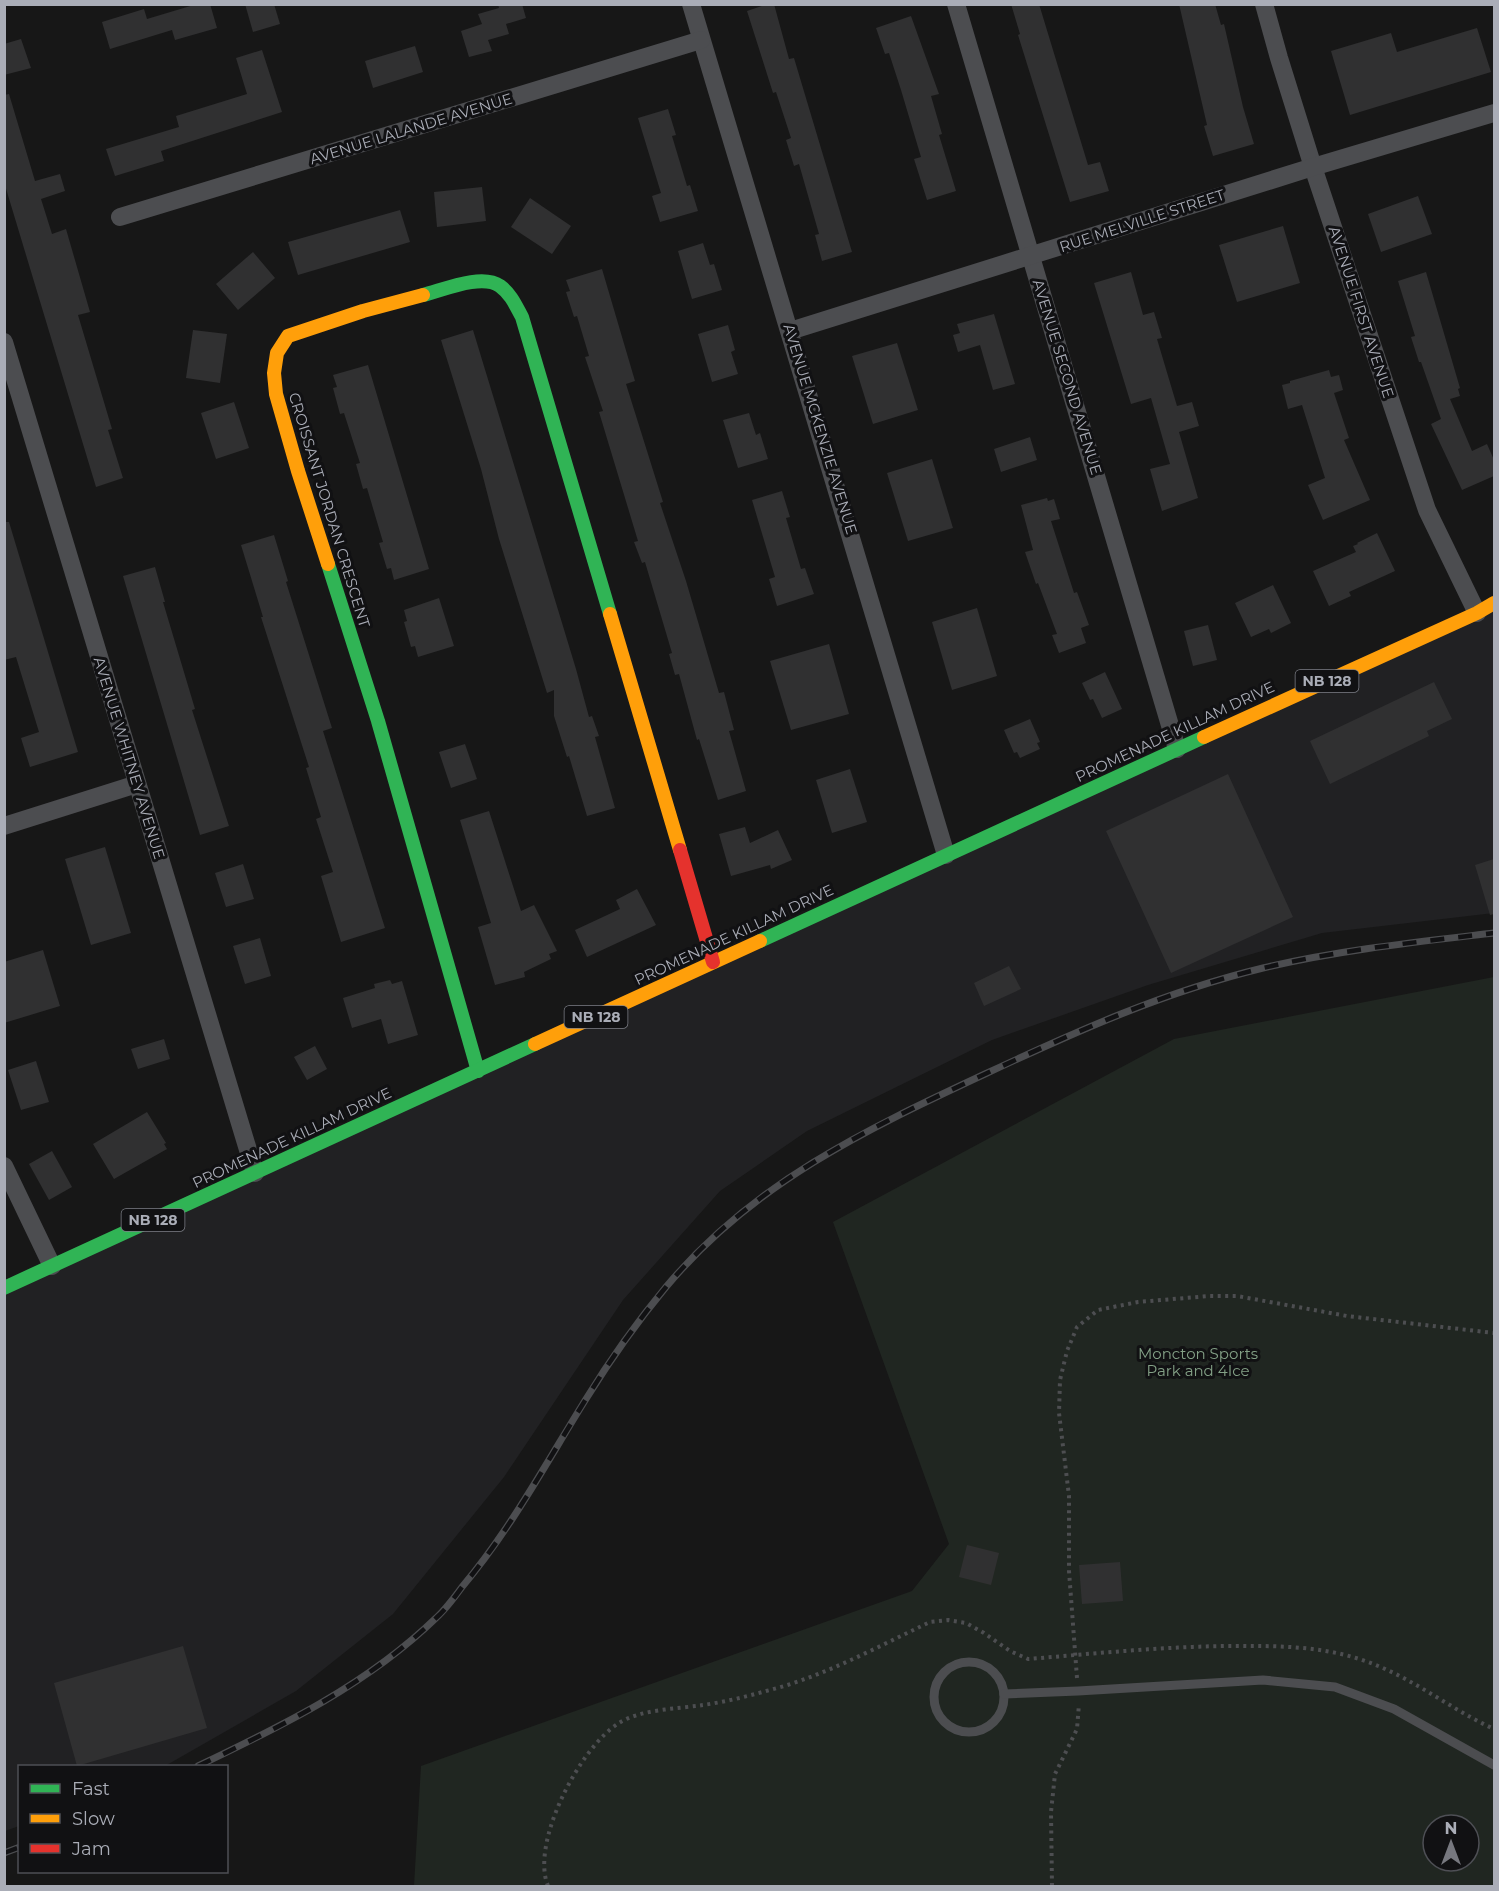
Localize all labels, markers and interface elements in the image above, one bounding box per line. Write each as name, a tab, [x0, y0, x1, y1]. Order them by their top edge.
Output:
street label: AVENUE LALANDE AVENUE	[307, 89, 514, 168]
street label: RUE MELVILLE STREET	[1057, 185, 1227, 256]
street label: AVENUE FIRST AVENUE	[1325, 223, 1398, 400]
street label: AVENUE SECOND AVENUE	[1029, 277, 1106, 477]
street label: AVENUE MCKENZIE AVENUE	[779, 321, 862, 536]
street label: CROISSANT JORDAN CRESCENT	[285, 390, 374, 630]
street label: AVENUE WHITNEY AVENUE	[90, 654, 169, 861]
road number: NB 128	[1296, 670, 1358, 692]
street label: PROMENADE KILLAM DRIVE	[1072, 677, 1277, 786]
street label: PROMENADE KILLAM DRIVE	[631, 880, 836, 989]
road number: NB 128	[564, 1006, 628, 1028]
street label: PROMENADE KILLAM DRIVE	[189, 1083, 394, 1192]
road number: NB 128	[122, 1209, 184, 1231]
park label: Moncton Sports Park and 4Ice	[1138, 1344, 1258, 1380]
legend	[18, 1765, 228, 1873]
text: Fast	[72, 1778, 110, 1800]
text: Slow	[72, 1808, 115, 1830]
north arrow	[1421, 1813, 1481, 1873]
text: N	[1445, 1819, 1457, 1838]
text: Jam	[71, 1838, 111, 1860]

